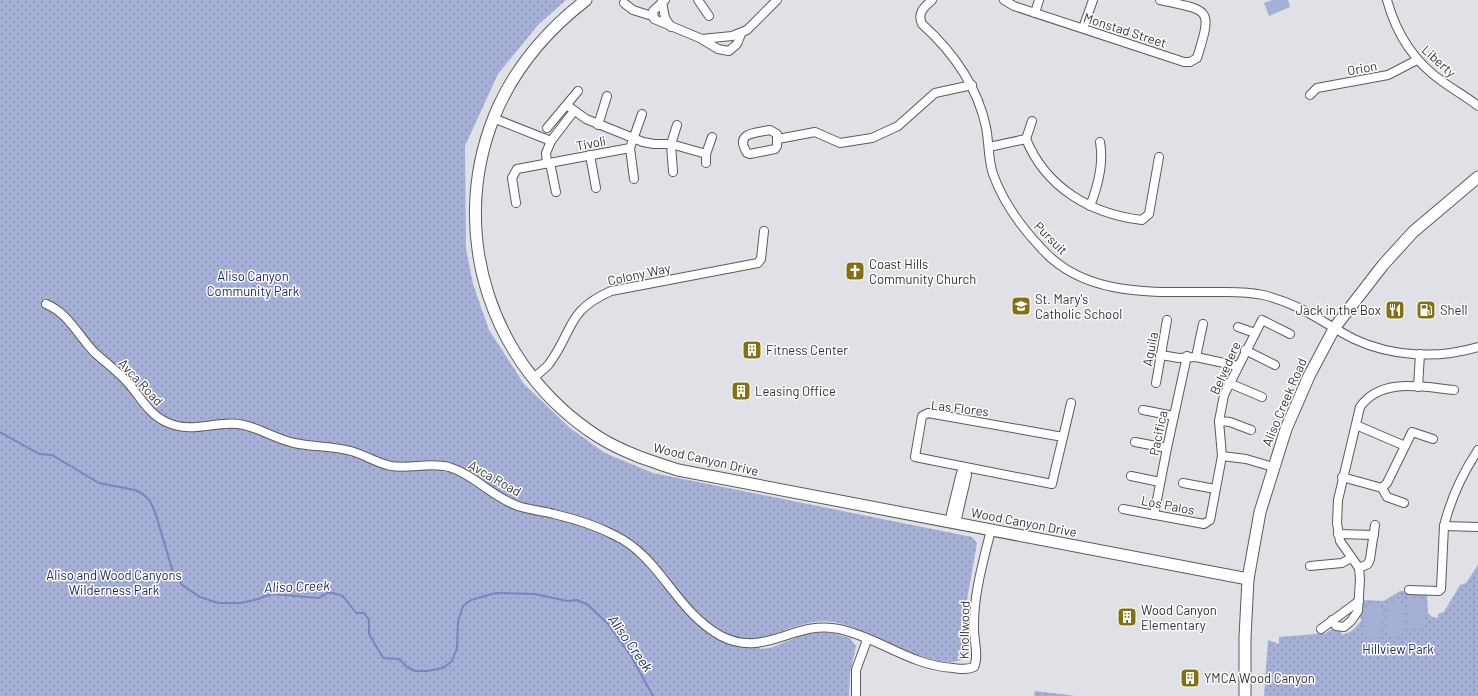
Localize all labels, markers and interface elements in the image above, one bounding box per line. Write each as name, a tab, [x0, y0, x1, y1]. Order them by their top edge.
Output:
street label: Monstad Street	[1082, 9, 1168, 51]
street label: Liberty	[1419, 42, 1459, 80]
street label: Orion	[1346, 57, 1378, 79]
street label: Tivoli	[575, 132, 607, 154]
street label: Pursuit	[1031, 218, 1071, 258]
place label: Coast Hills Community Church	[869, 256, 976, 287]
street label: Colony Way	[606, 260, 672, 288]
church icon: Coast Hills Community Church	[844, 260, 866, 282]
park label: Aliso Canyon Community Park	[207, 268, 300, 299]
place label: St. Mary's Catholic School	[1035, 291, 1122, 322]
school or university icon: St. Mary's Catholic School	[1010, 295, 1032, 317]
restaurant icon: Jack in the Box	[1384, 299, 1406, 321]
fuel station icon: Shell	[1415, 299, 1437, 321]
place label: Jack in the Box	[1296, 302, 1381, 318]
place label: Shell	[1440, 302, 1467, 318]
street label: Aguila	[1139, 331, 1161, 367]
building icon: Fitness Center	[741, 339, 763, 361]
street label: Belvedere	[1206, 339, 1244, 397]
place label: Fitness Center	[766, 342, 848, 358]
street label: Avca Road	[115, 355, 167, 409]
street label: Aliso Creek Road	[1258, 355, 1310, 449]
building icon: Leasing Office	[730, 380, 752, 402]
place label: Leasing Office	[755, 383, 836, 399]
street label: Las Flores	[930, 397, 990, 419]
street label: Pacifica	[1145, 409, 1171, 457]
street label: Wood Canyon Drive	[652, 439, 760, 479]
street label: Avca Road	[466, 457, 524, 499]
street label: Los Palos	[1140, 492, 1196, 518]
street label: Wood Canyon Drive	[970, 504, 1078, 540]
park label: Aliso and Wood Canyons Wilderness Park	[46, 567, 182, 598]
water label: Aliso Creek	[264, 576, 330, 596]
street label: Knollwood	[955, 601, 973, 659]
place label: Wood Canyon Elementary	[1141, 602, 1217, 633]
building icon: Wood Canyon Elementary	[1116, 606, 1138, 628]
water label: Aliso Creek	[605, 611, 657, 675]
park label: Hillview Park	[1362, 641, 1434, 657]
building icon: YMCA Wood Canyon	[1179, 667, 1201, 689]
place label: YMCA Wood Canyon	[1204, 670, 1315, 686]

